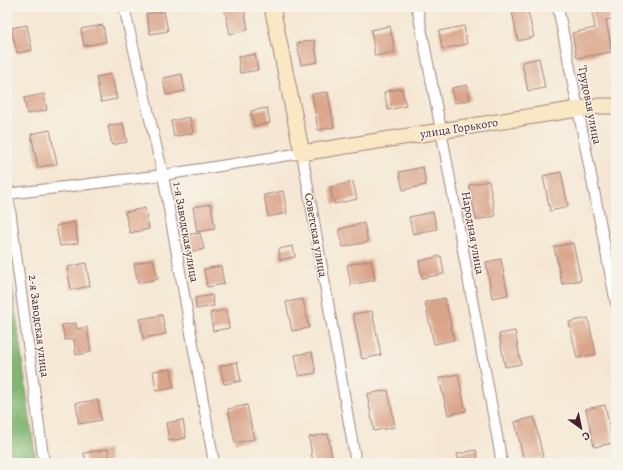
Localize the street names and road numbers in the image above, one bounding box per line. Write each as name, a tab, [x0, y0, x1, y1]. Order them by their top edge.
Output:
street label: Трудовая улица	[575, 64, 606, 146]
street label: улица Горького	[418, 114, 499, 142]
street label: 1-я Заводская улица	[169, 181, 203, 284]
street label: Народная улица	[458, 190, 488, 276]
street label: Советская улица	[301, 192, 331, 279]
street label: 2-я Заводская улица	[25, 274, 53, 379]

